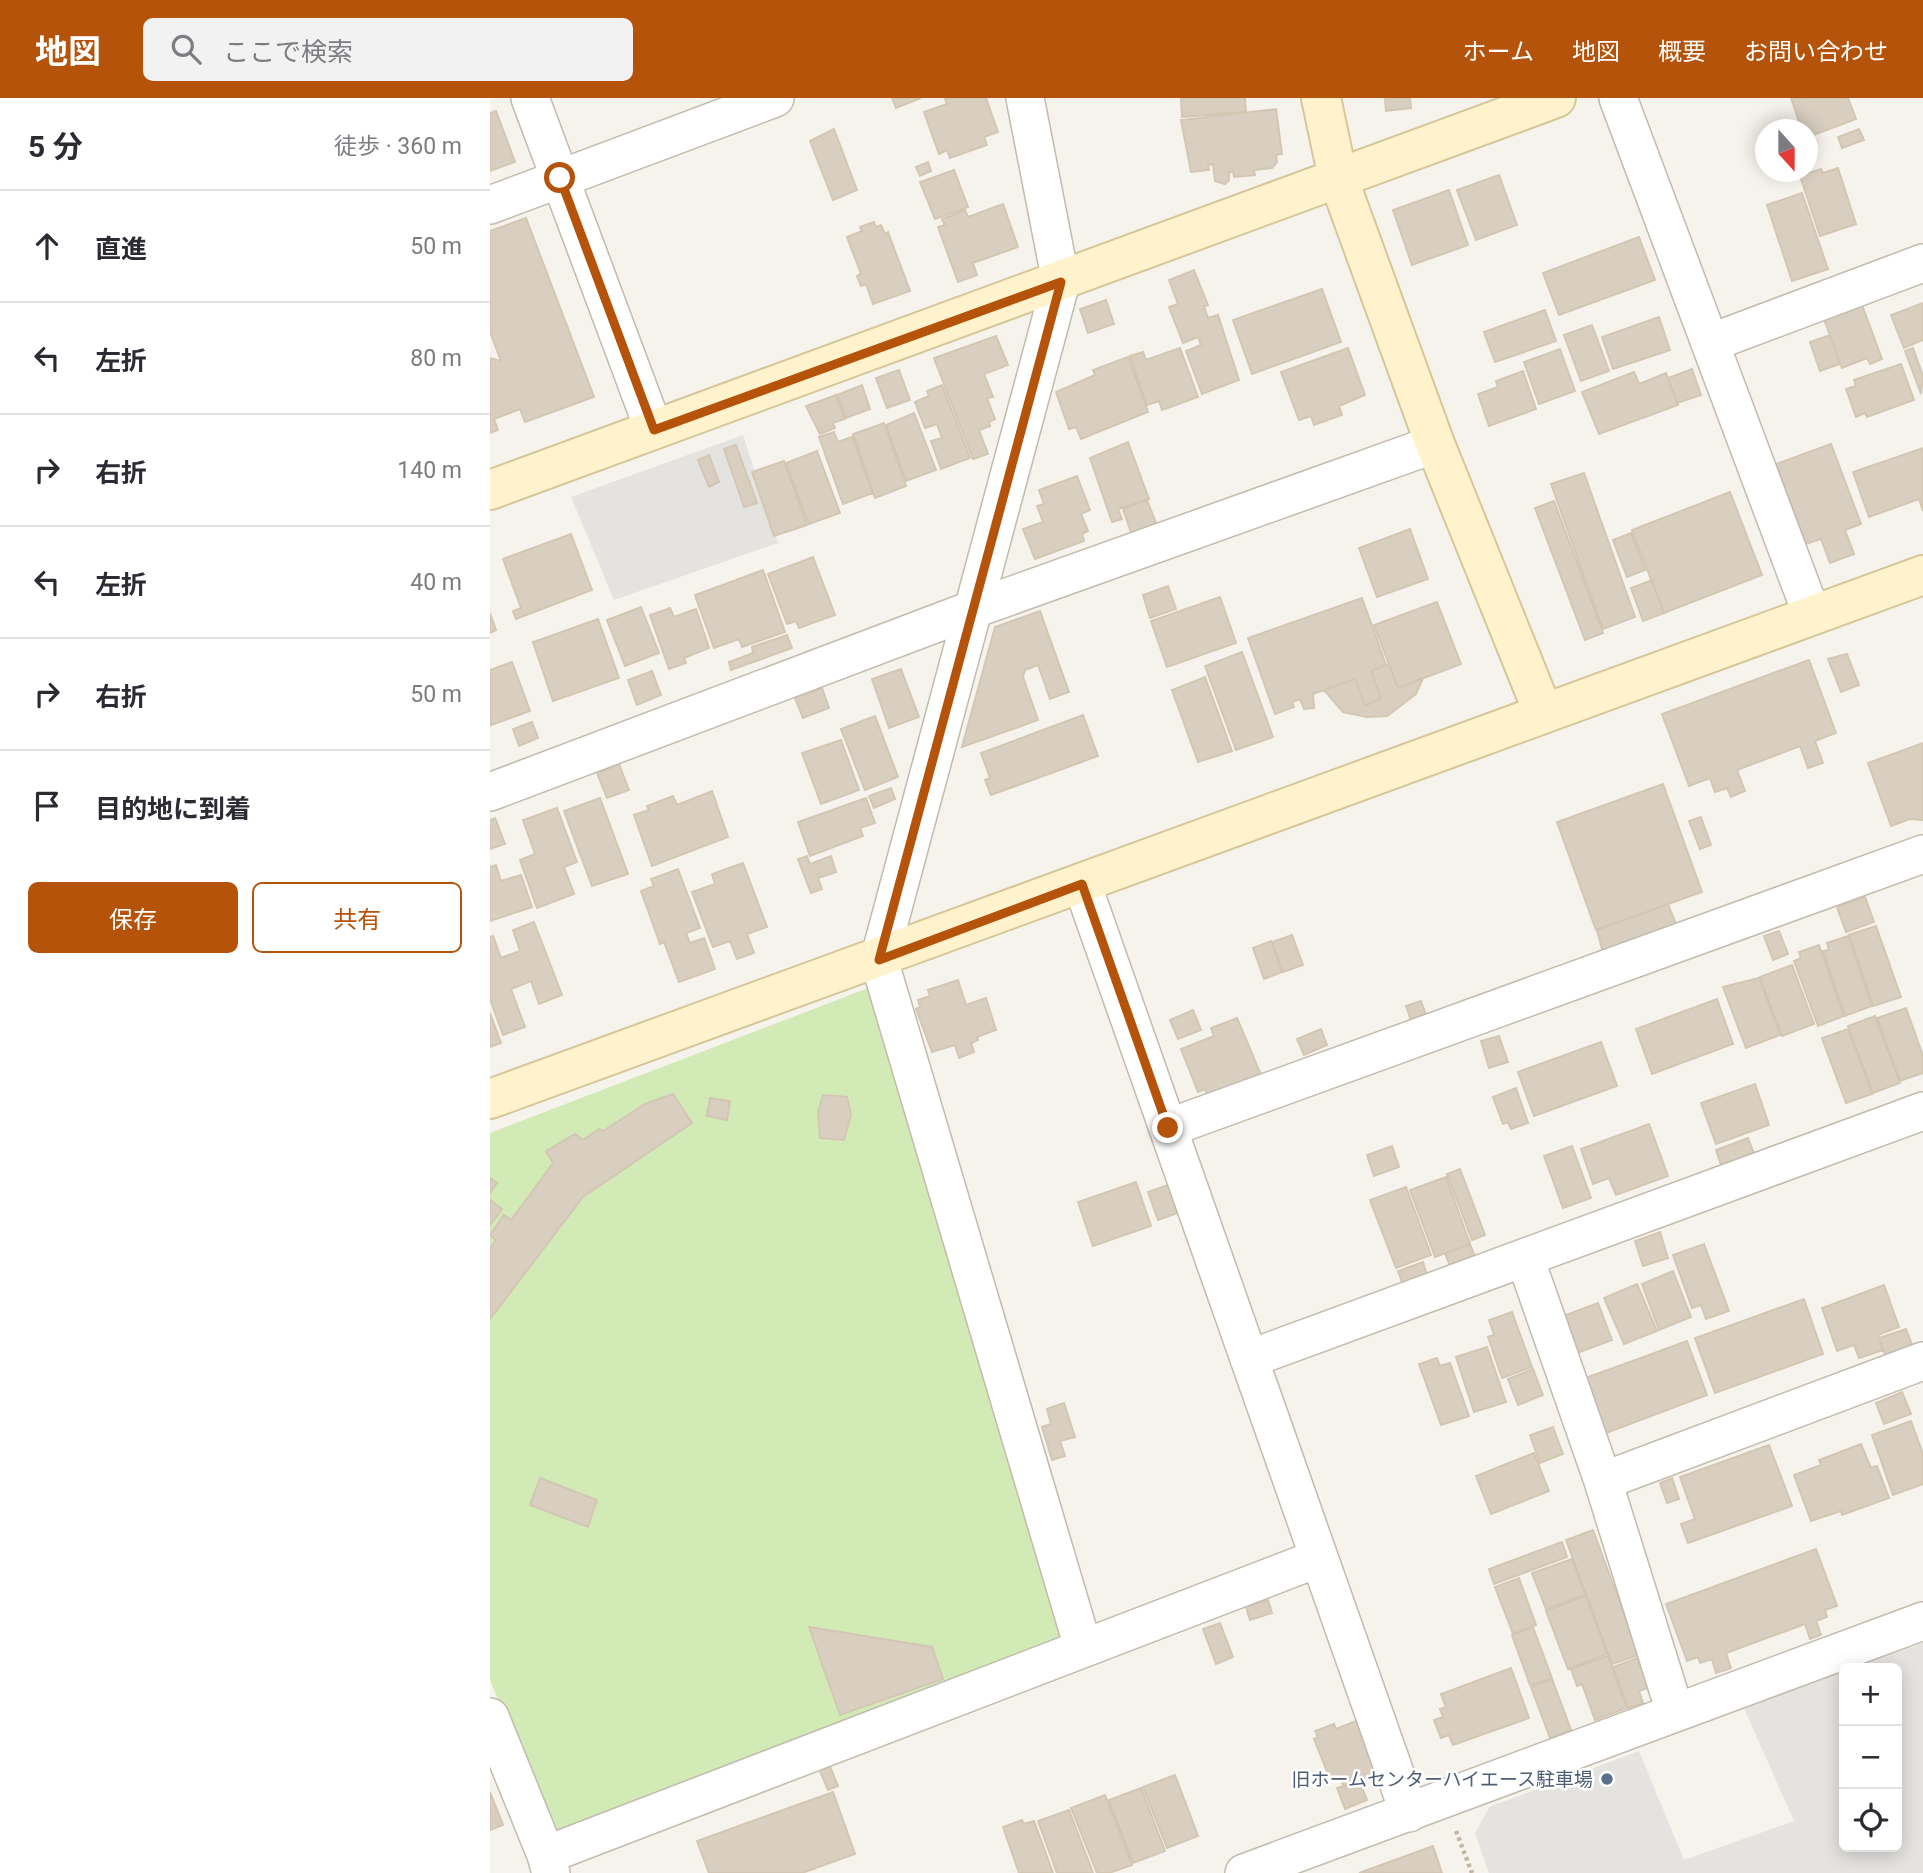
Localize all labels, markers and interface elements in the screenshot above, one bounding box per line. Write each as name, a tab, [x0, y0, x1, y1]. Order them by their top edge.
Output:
search box	[143, 18, 633, 81]
icon: search	[167, 30, 205, 68]
text: 地図	[35, 32, 101, 71]
text: ここで検索	[223, 37, 353, 67]
text: ホーム	[1463, 38, 1534, 66]
text: 地図	[1572, 38, 1620, 66]
text: 概要	[1658, 38, 1706, 66]
text: お問い合わせ	[1744, 38, 1888, 66]
north arrow	[1755, 119, 1818, 182]
text: 5 分	[28, 129, 83, 164]
text: 徒歩 · 360 m	[334, 133, 462, 160]
route start	[544, 162, 575, 193]
icon: ahead	[28, 227, 66, 265]
text: 50 m	[410, 233, 462, 260]
text: 直進	[95, 234, 147, 264]
icon: left	[28, 339, 66, 377]
text: 80 m	[410, 345, 462, 372]
text: 左折	[95, 346, 147, 376]
icon: right	[28, 451, 66, 489]
text: 140 m	[397, 457, 462, 484]
text: 右折	[95, 458, 147, 488]
icon: left	[28, 563, 66, 601]
text: 40 m	[410, 569, 462, 596]
text: 左折	[95, 570, 147, 600]
icon: right	[28, 675, 66, 713]
text: 50 m	[410, 681, 462, 708]
text: 右折	[95, 682, 147, 712]
icon: arrive	[28, 787, 66, 825]
text: 目的地に到着	[95, 794, 251, 824]
button: 保存	[28, 882, 238, 953]
button: 共有	[252, 882, 462, 953]
route end	[1152, 1112, 1183, 1143]
map controls	[1839, 1663, 1902, 1852]
button: +	[1839, 1663, 1902, 1726]
button: −	[1839, 1726, 1902, 1789]
place label: 旧ホームセンターハイエース駐車場	[1291, 1768, 1593, 1791]
marker: 旧ホームセンターハイエース駐車場	[1599, 1771, 1615, 1787]
button: locate	[1839, 1789, 1902, 1852]

